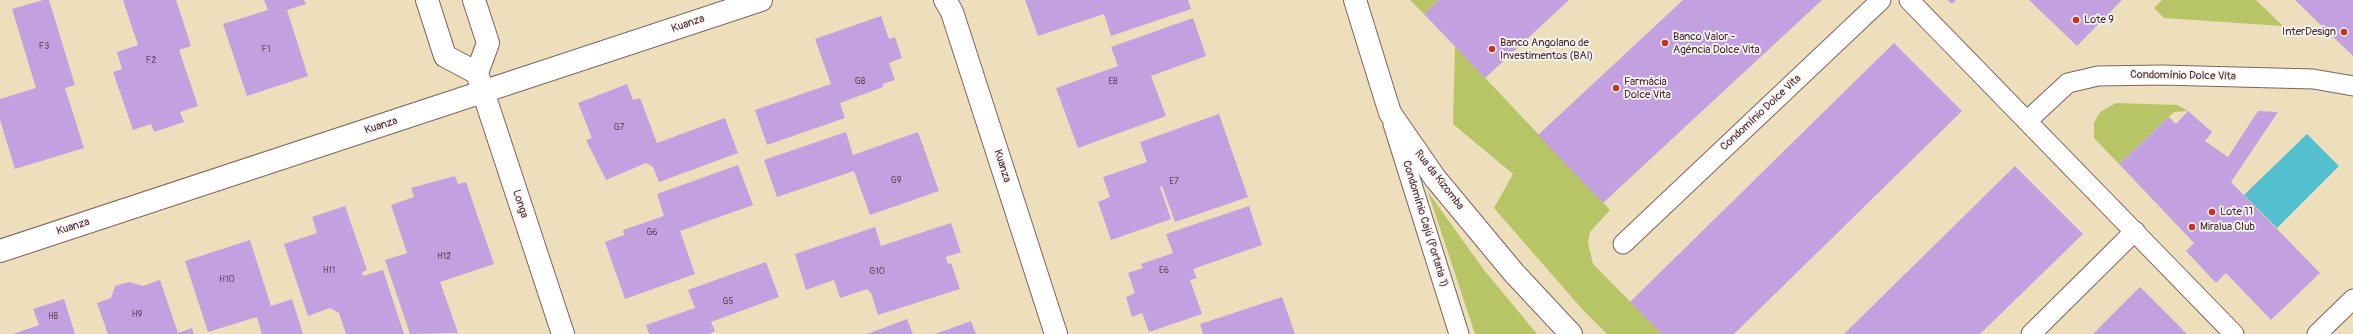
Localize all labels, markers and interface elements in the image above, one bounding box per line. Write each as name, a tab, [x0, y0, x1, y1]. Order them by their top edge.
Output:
street label: Kuanza	[670, 12, 706, 36]
place label: Lote 9	[2084, 13, 2114, 27]
marker: Lote 9	[2071, 15, 2081, 25]
place label: InterDesign	[2282, 25, 2336, 39]
marker: InterDesign	[2339, 27, 2349, 37]
place label: Banco Valor - Agência Dolce Vita	[1673, 30, 1760, 56]
place label: Banco Angolano de Investimentos (BAI)	[1500, 36, 1593, 62]
marker: Banco Valor - Agência Dolce Vita	[1660, 38, 1670, 48]
house number: F3	[39, 42, 49, 52]
marker: Banco Angolano de Investimentos (BAI)	[1487, 44, 1497, 54]
house number: F1	[262, 45, 270, 55]
house number: F2	[146, 56, 156, 66]
street label: Condomínio Dolce Vita	[2130, 68, 2236, 84]
street label: Condomínio Dolce Vita	[1718, 72, 1804, 154]
place label: Farmácia Dolce Vita	[1624, 75, 1671, 101]
house number: G8	[855, 77, 865, 87]
house number: E8	[1108, 77, 1118, 87]
marker: Farmácia Dolce Vita	[1611, 83, 1621, 93]
street label: Kuanza	[363, 114, 399, 138]
house number: G7	[614, 123, 624, 133]
street label: Rua da Kizomba	[1411, 147, 1467, 213]
street label: Kuanza	[990, 148, 1014, 184]
street label: Condomínio Cajú (Portaria 1)	[1399, 159, 1451, 289]
house number: G9	[891, 176, 901, 186]
house number: E7	[1169, 177, 1179, 187]
street label: Longa	[509, 188, 531, 220]
place label: Lote 11	[2220, 205, 2253, 219]
marker: Lote 11	[2207, 207, 2217, 217]
street label: Kuanza	[55, 215, 91, 239]
place label: Miralua Club	[2200, 220, 2255, 234]
marker: Miralua Club	[2187, 222, 2197, 232]
house number: G6	[646, 228, 658, 238]
house number: H12	[437, 252, 451, 262]
house number: H11	[323, 266, 335, 276]
house number: E6	[1159, 266, 1169, 276]
house number: G10	[869, 267, 885, 277]
house number: H10	[219, 275, 235, 285]
house number: G5	[723, 297, 733, 307]
house number: H9	[132, 310, 142, 320]
house number: H8	[48, 312, 58, 322]

